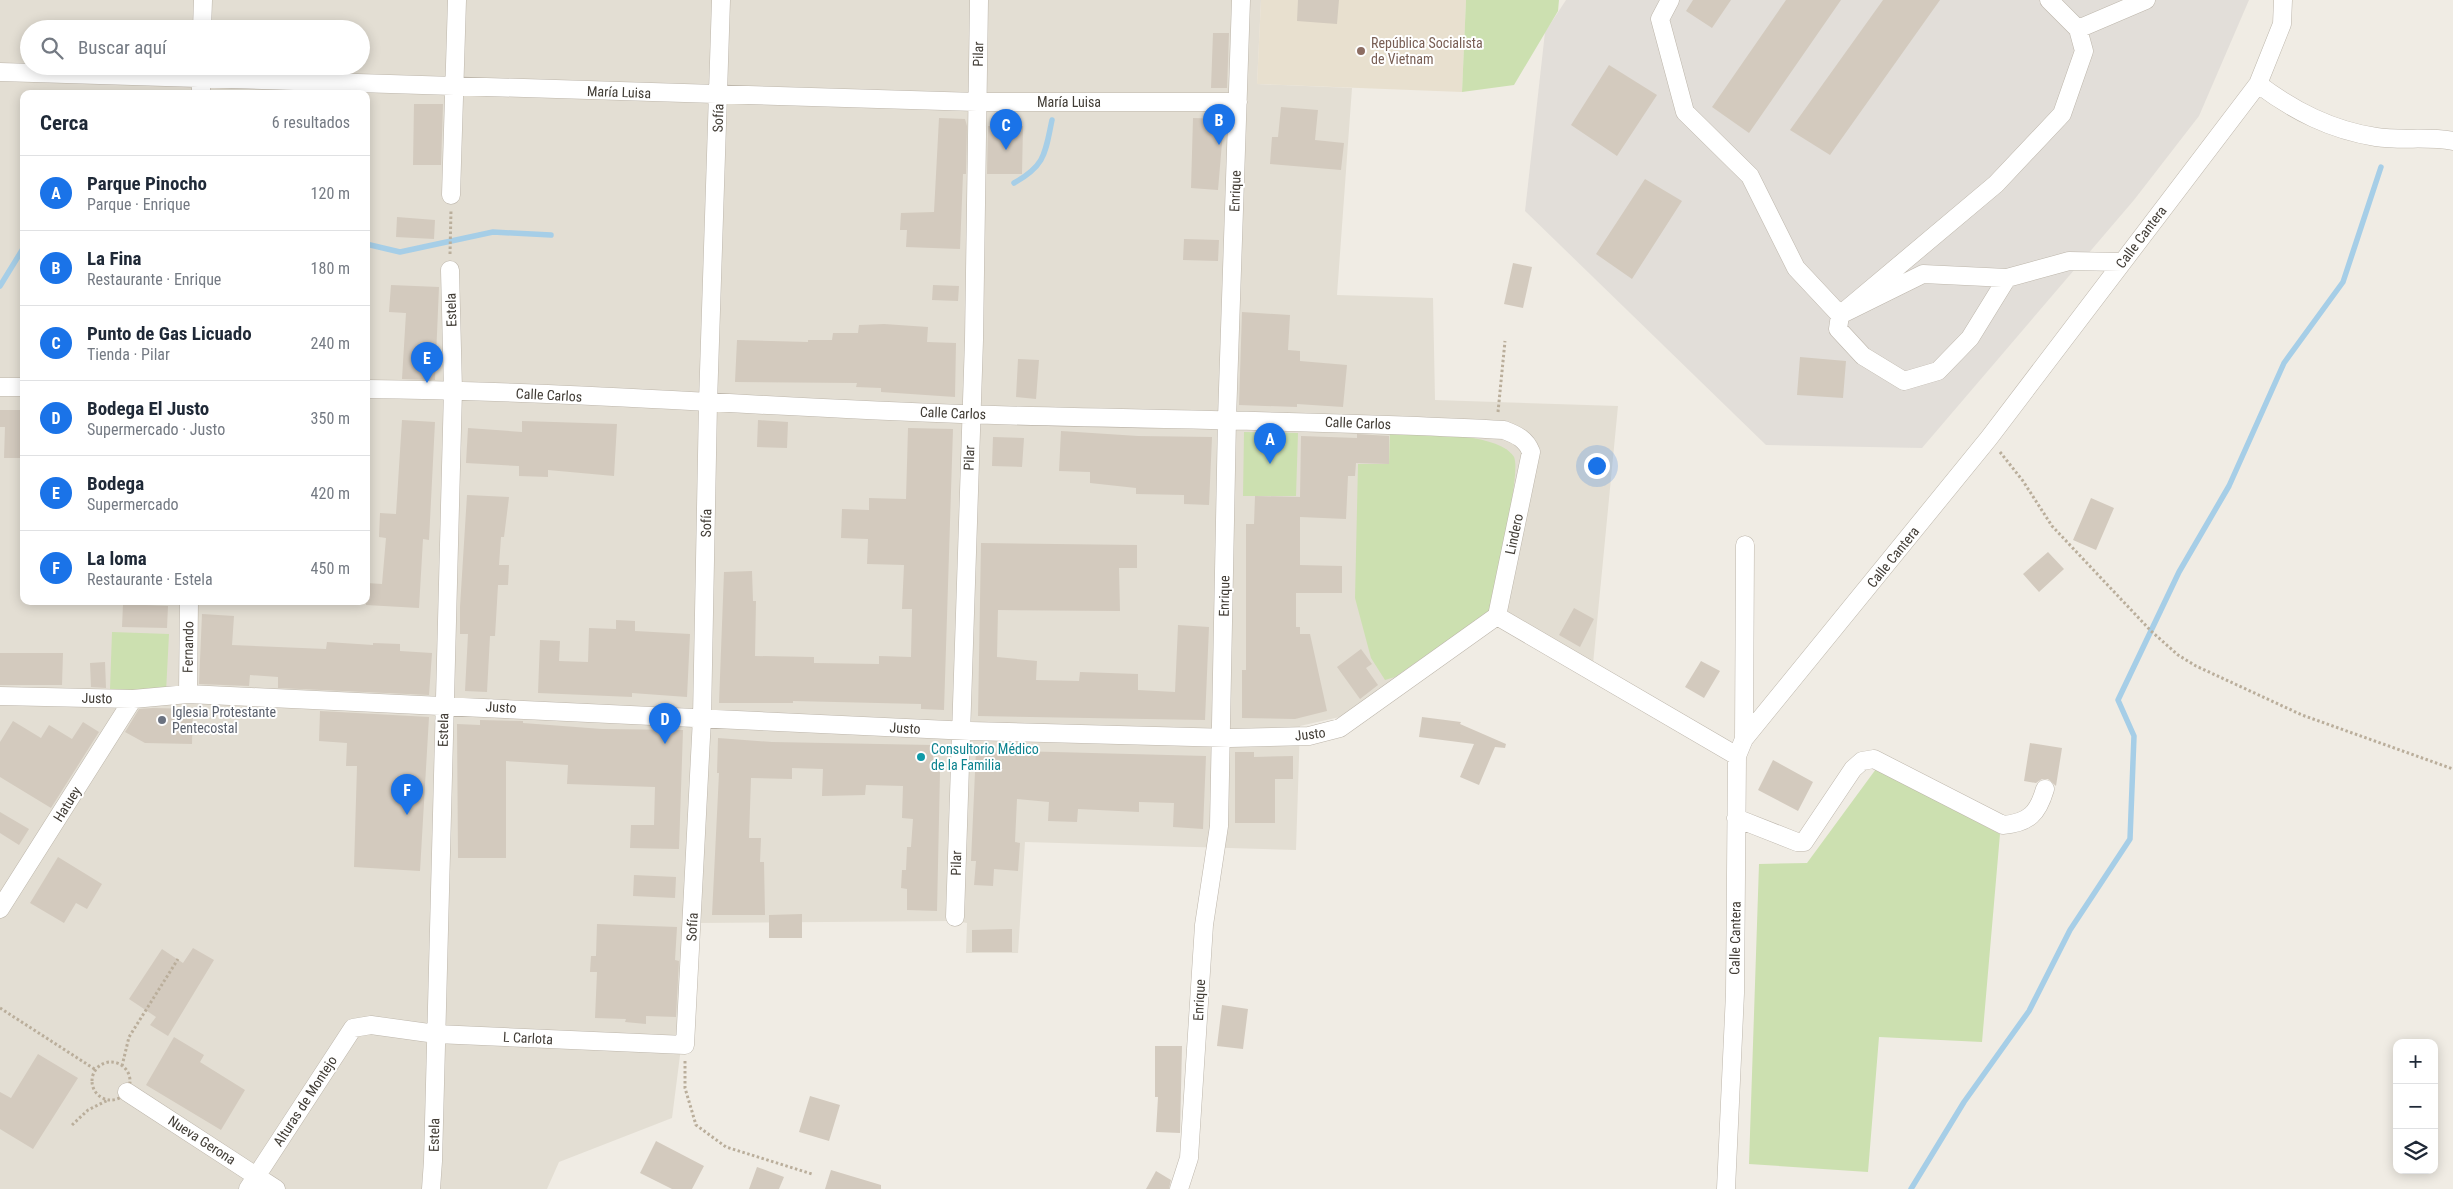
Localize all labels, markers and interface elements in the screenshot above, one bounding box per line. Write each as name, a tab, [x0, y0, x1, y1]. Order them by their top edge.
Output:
search box	[20, 20, 370, 75]
icon: search	[38, 34, 66, 62]
place label: República Socialista de Vietnam	[1371, 35, 1483, 67]
text: Buscar aquí	[78, 36, 167, 59]
street label: Pilar	[970, 41, 986, 67]
marker: República Socialista de Vietnam	[1355, 45, 1367, 57]
street label: María Luisa	[587, 83, 651, 101]
street label: María Luisa	[1037, 94, 1101, 110]
street label: Sofía	[710, 103, 726, 133]
pin: B	[1203, 104, 1235, 145]
pin: C	[990, 109, 1022, 150]
text: Cerca	[40, 111, 88, 135]
text: 6 resultados	[272, 113, 350, 132]
street label: Enrique	[1226, 170, 1244, 212]
text: Parque Pinocho	[87, 172, 207, 195]
text: A	[51, 184, 61, 203]
text: 120 m	[311, 184, 350, 203]
text: Parque · Enrique	[87, 195, 190, 214]
street label: Calle Cantera	[2112, 203, 2170, 271]
text: La Fina	[87, 247, 142, 270]
text: B	[52, 259, 60, 278]
text: 180 m	[311, 259, 350, 278]
text: Restaurante · Enrique	[87, 270, 221, 289]
street label: Estela	[442, 293, 460, 327]
text: Punto de Gas Licuado	[87, 322, 252, 345]
text: C	[51, 334, 61, 353]
text: 240 m	[311, 334, 350, 353]
pin: E	[411, 342, 443, 383]
text: Tienda · Pilar	[87, 345, 170, 364]
street label: Calle Carlos	[515, 385, 583, 405]
text: Bodega El Justo	[87, 397, 209, 420]
street label: Calle Carlos	[920, 404, 986, 422]
text: D	[51, 409, 61, 428]
text: 350 m	[311, 409, 350, 428]
street label: Calle Carlos	[1325, 414, 1391, 432]
text: Supermercado · Justo	[87, 420, 225, 439]
pin: A	[1254, 423, 1286, 464]
street label: Pilar	[961, 445, 977, 471]
your location	[1584, 453, 1610, 479]
text: Bodega	[87, 472, 144, 495]
text: E	[52, 484, 60, 503]
text: 420 m	[311, 484, 350, 503]
text: Supermercado	[87, 495, 179, 514]
street label: Sofía	[698, 509, 714, 537]
street label: Lindero	[1502, 512, 1526, 556]
street label: Calle Cantera	[1864, 523, 1922, 591]
text: La loma	[87, 547, 147, 570]
text: F	[52, 559, 60, 578]
text: 450 m	[311, 559, 350, 578]
text: Restaurante · Estela	[87, 570, 213, 589]
street label: Enrique	[1216, 575, 1232, 617]
street label: Fernando	[180, 621, 196, 673]
street label: Justo	[81, 690, 113, 706]
street label: Justo	[485, 698, 517, 716]
pin: D	[649, 703, 681, 744]
place label: Iglesia Protestante Pentecostal	[172, 704, 276, 736]
street label: Estela	[435, 713, 451, 747]
marker: Iglesia Protestante Pentecostal	[156, 714, 168, 726]
street label: Justo	[889, 719, 921, 737]
street label: Justo	[1294, 724, 1326, 744]
place label: Consultorio Médico de la Familia	[931, 741, 1039, 773]
marker: Consultorio Médico de la Familia	[915, 751, 927, 763]
pin: F	[391, 774, 423, 815]
street label: Hatuey	[50, 783, 84, 825]
street label: Pilar	[948, 850, 964, 876]
street label: Calle Cantera	[1726, 901, 1744, 975]
street label: Sofía	[683, 912, 701, 942]
street label: Enrique	[1190, 978, 1208, 1021]
street label: L Carlota	[503, 1029, 553, 1047]
map controls	[2393, 1039, 2438, 1174]
button: +	[2393, 1039, 2438, 1084]
street label: Alturas de Montejo	[270, 1053, 340, 1149]
button: −	[2393, 1084, 2438, 1129]
street label: Nueva Gerona	[165, 1112, 239, 1168]
street label: Estela	[426, 1118, 442, 1152]
button: layers	[2393, 1129, 2438, 1174]

